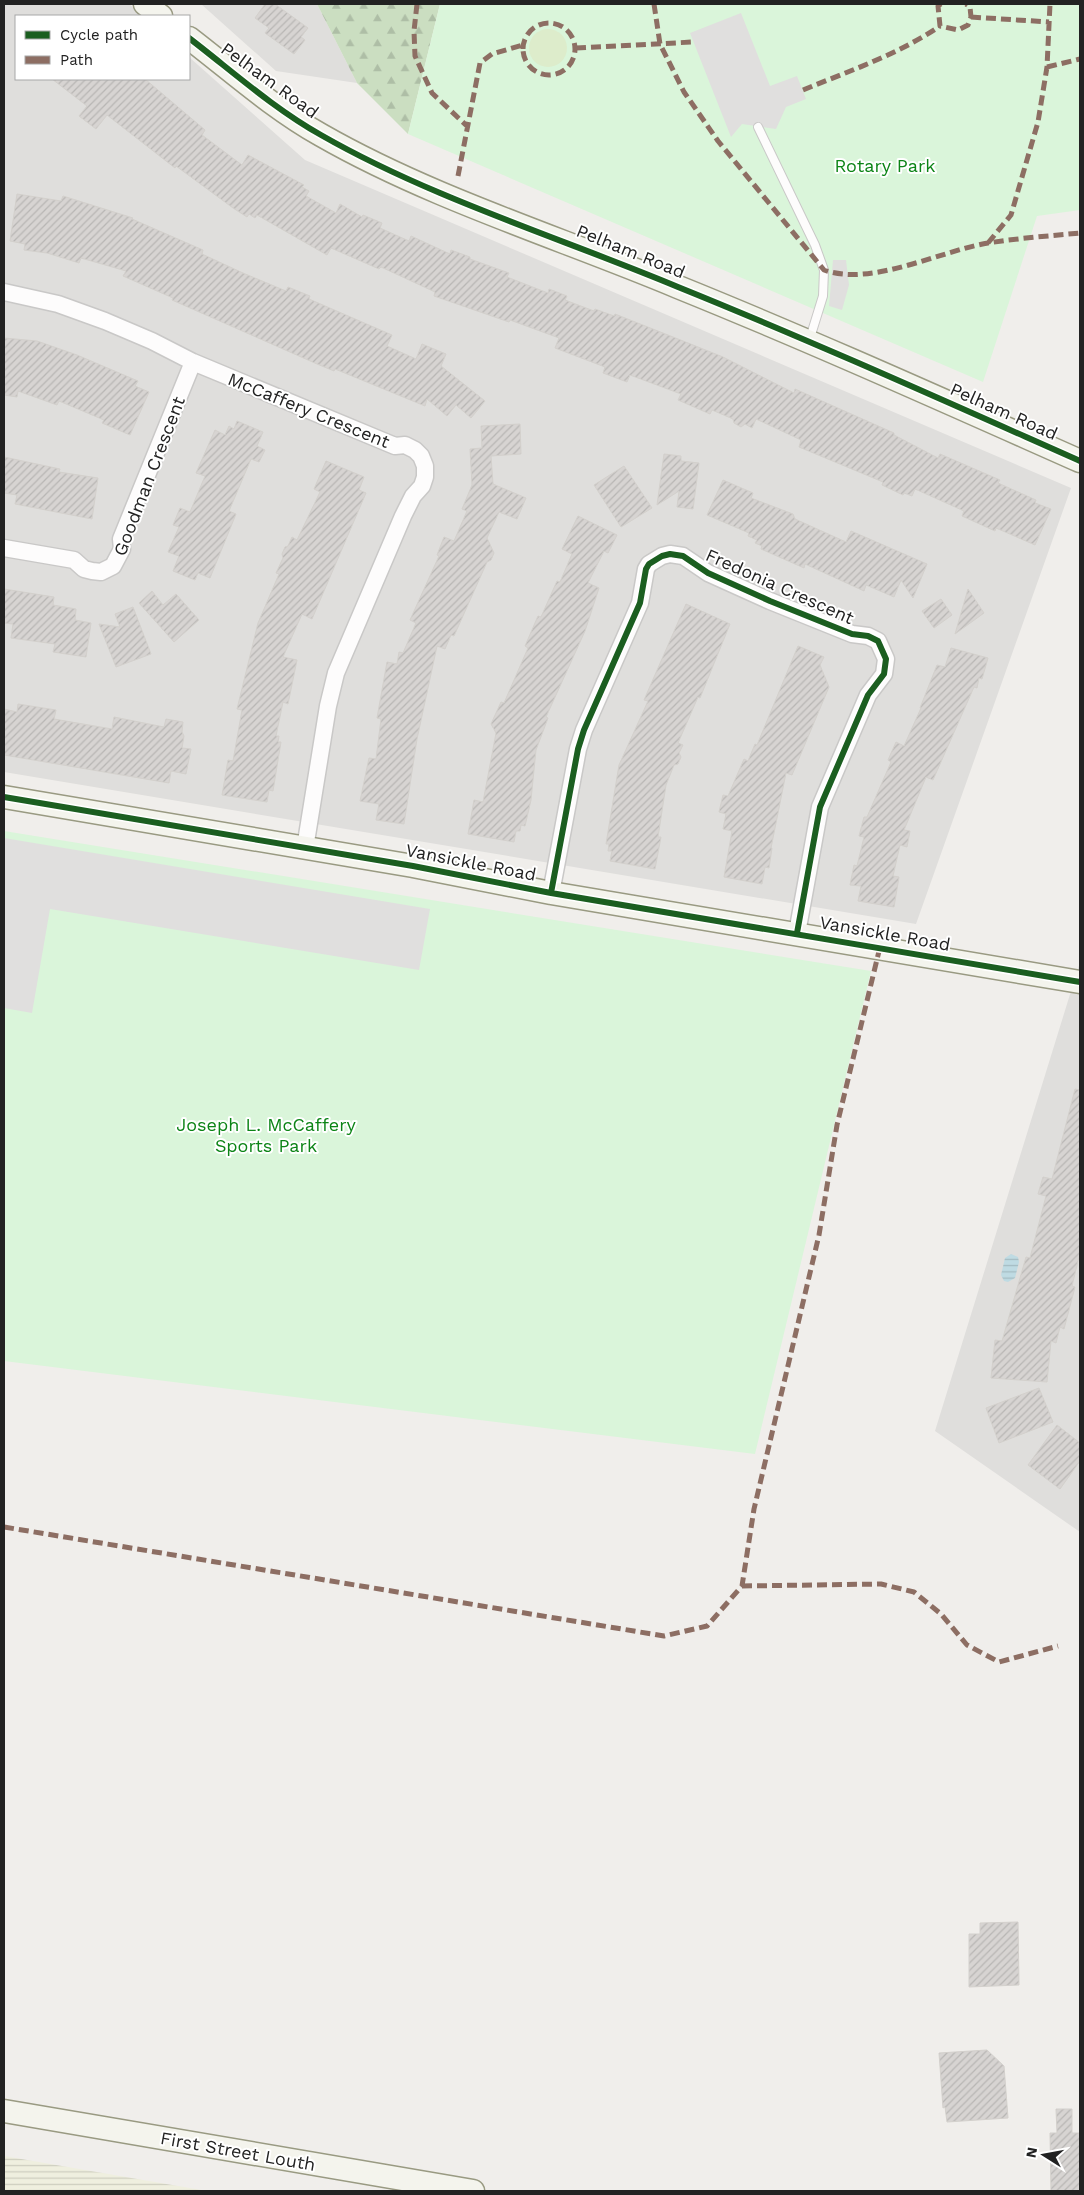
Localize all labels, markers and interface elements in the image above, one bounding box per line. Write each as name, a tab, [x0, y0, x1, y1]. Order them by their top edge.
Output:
legend	[15, 15, 190, 80]
text: Cycle path	[60, 26, 138, 44]
street label: Pelham Road	[217, 38, 323, 122]
text: Path	[60, 51, 93, 69]
park label: Rotary Park	[834, 155, 936, 176]
street label: Pelham Road	[574, 220, 688, 282]
street label: McCaffery Crescent	[225, 368, 393, 452]
street label: Pelham Road	[947, 378, 1061, 444]
street label: Goodman Crescent	[109, 393, 189, 559]
street label: Fredonia Crescent	[703, 544, 858, 628]
street label: Vansickle Road	[404, 839, 538, 885]
street label: Vansickle Road	[818, 911, 952, 955]
park label: Joseph L. McCaffery Sports Park	[176, 1114, 356, 1156]
street label: First Street Louth	[159, 2127, 317, 2175]
north arrow	[1019, 2130, 1069, 2180]
text: N	[1022, 2146, 1040, 2159]

